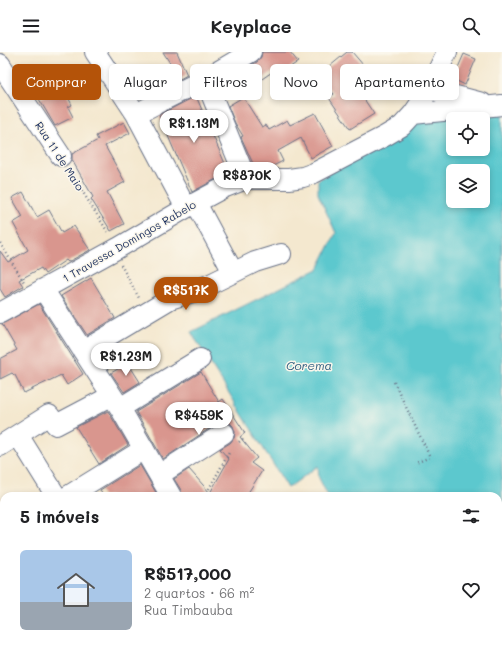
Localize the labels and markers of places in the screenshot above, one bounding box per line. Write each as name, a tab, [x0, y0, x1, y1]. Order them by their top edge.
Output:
pin: R$1.13M	[157, 110, 231, 144]
pin: R$870K	[214, 162, 280, 196]
pin: R$517K	[153, 277, 219, 311]
pin: R$1.23M	[89, 343, 163, 377]
pin: R$459K	[166, 402, 232, 436]

